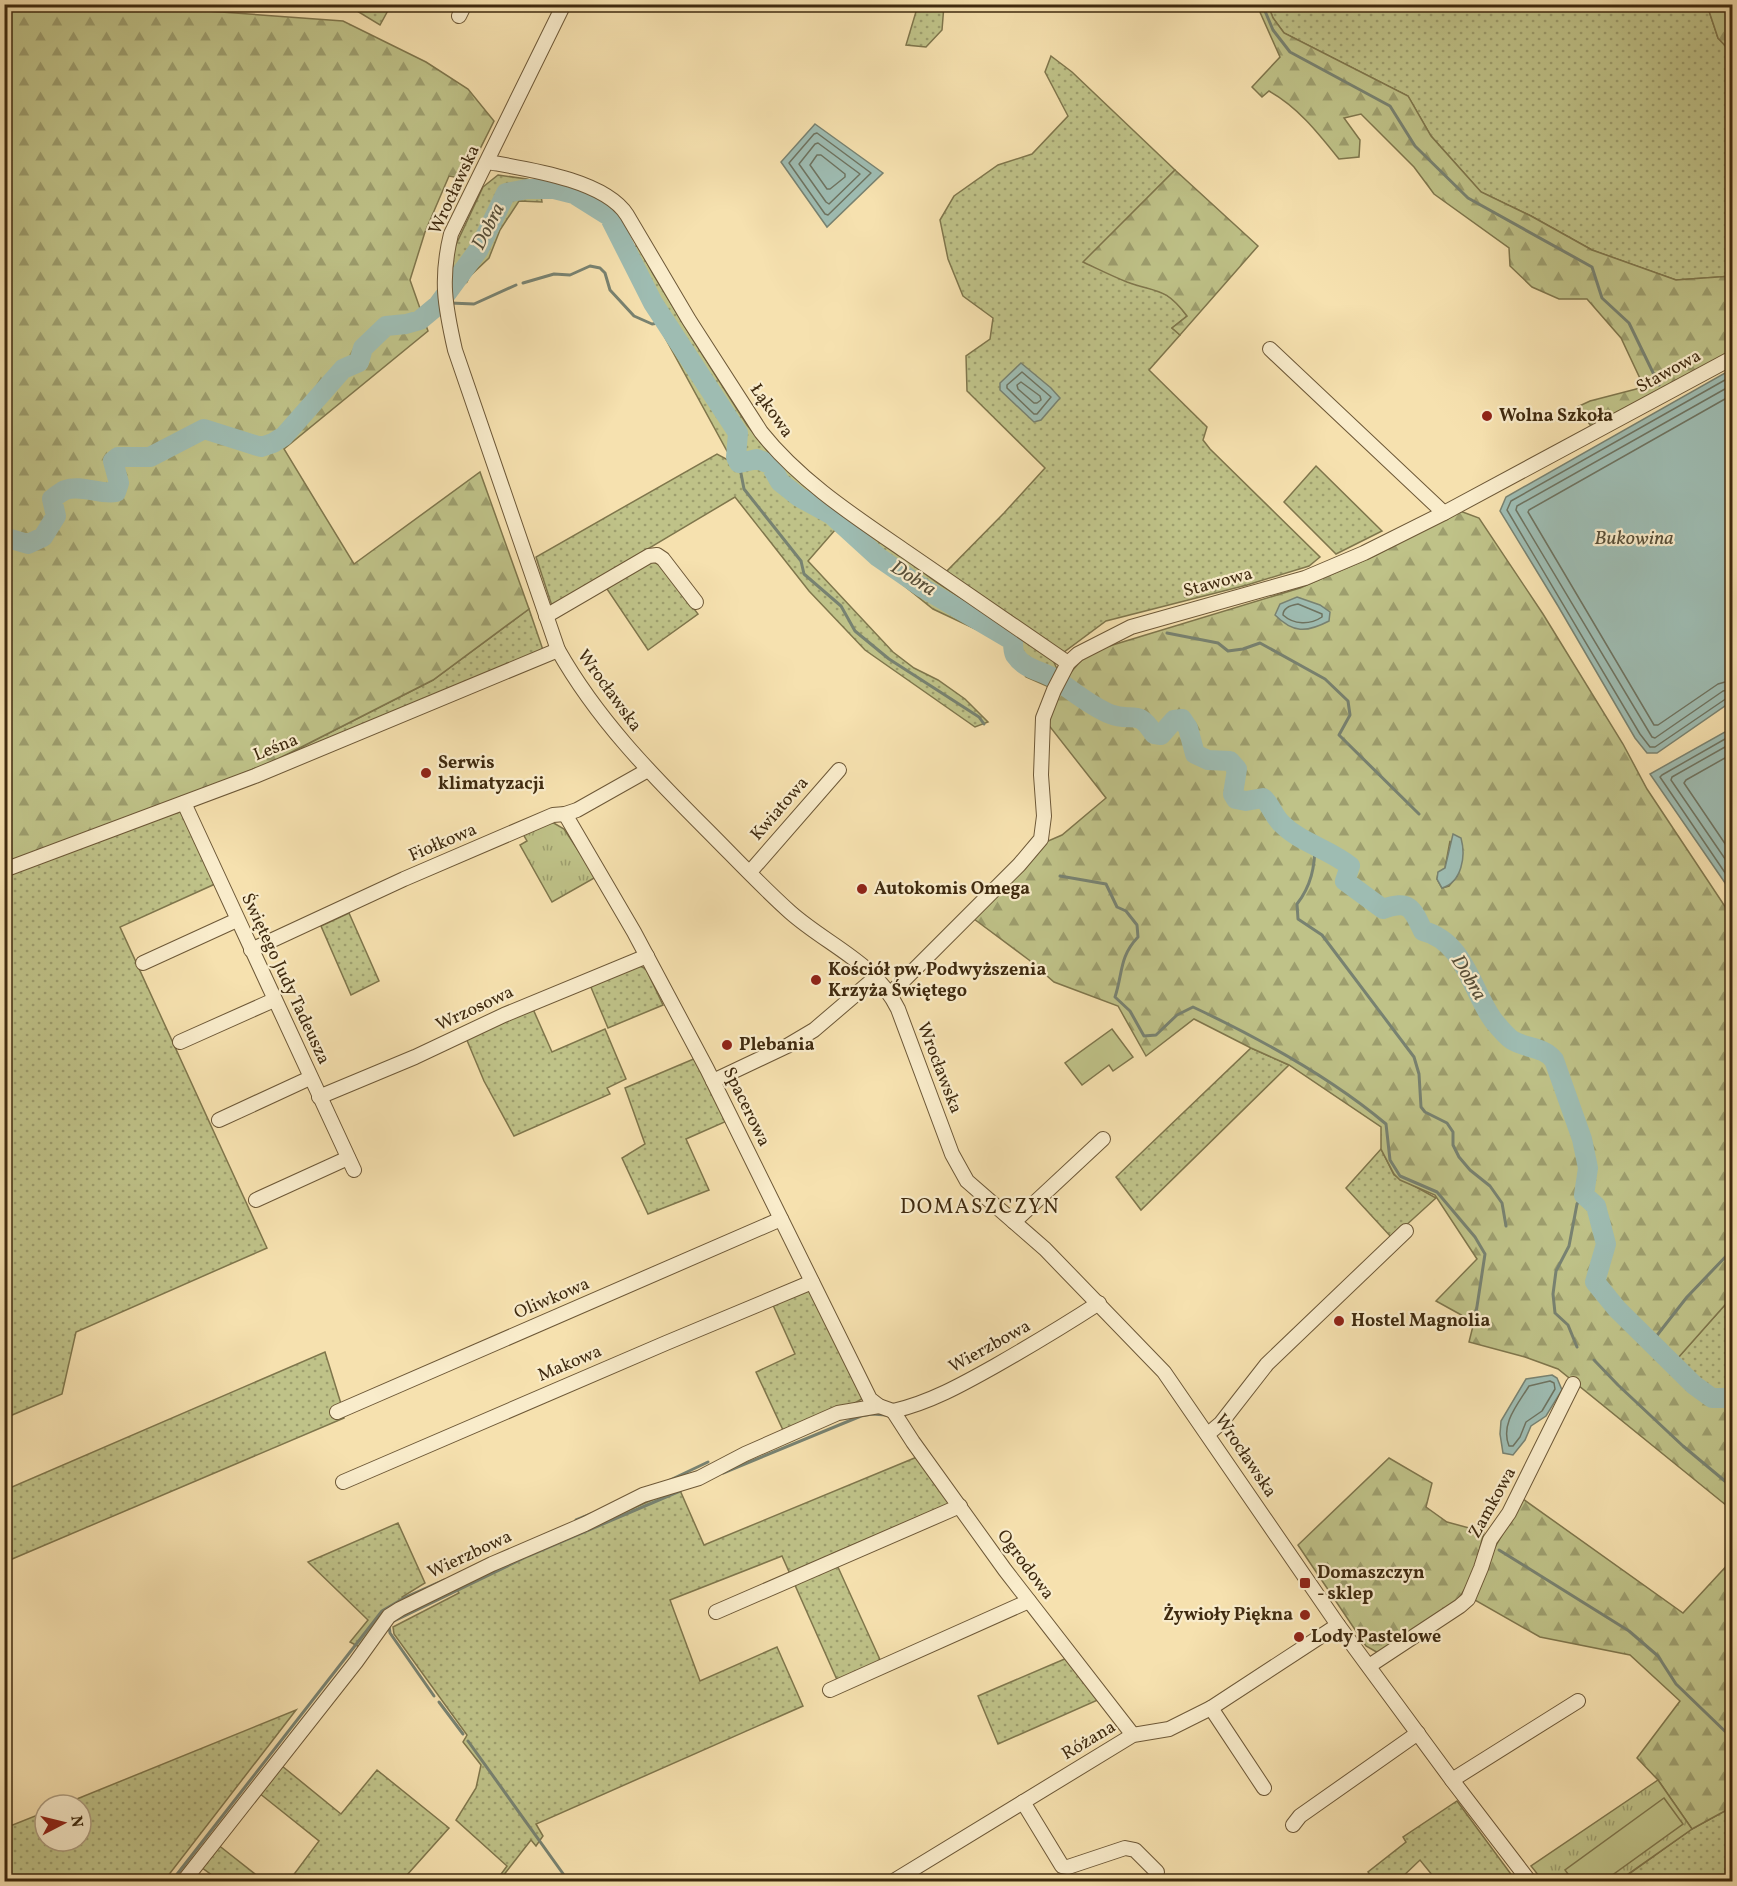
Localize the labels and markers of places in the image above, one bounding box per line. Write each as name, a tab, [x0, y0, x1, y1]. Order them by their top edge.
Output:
place label: Wolna Szkoła	[1499, 404, 1613, 429]
marker: Wolna Szkoła	[1480, 409, 1494, 423]
place label: Serwis klimatyzacji	[438, 751, 545, 797]
marker: Serwis klimatyzacji	[419, 766, 433, 780]
place label: Autokomis Omega	[874, 877, 1030, 902]
marker: Autokomis Omega	[855, 882, 869, 896]
place label: Kościół pw. Podwyższenia Krzyża Świętego	[828, 958, 1046, 1004]
marker: Kościół pw. Podwyższenia Krzyża Świętego	[809, 973, 823, 987]
place label: Plebania	[739, 1033, 815, 1058]
marker: Plebania	[720, 1038, 734, 1052]
place label: Hostel Magnolia	[1351, 1309, 1490, 1334]
marker: Hostel Magnolia	[1332, 1314, 1346, 1328]
place label: Domaszczyn - sklep	[1317, 1561, 1425, 1607]
marker: Domaszczyn - sklep	[1298, 1576, 1312, 1590]
place label: Żywioły Piękna	[1163, 1603, 1293, 1628]
marker: Żywioły Piękna	[1298, 1608, 1312, 1622]
place label: Lody Pastelowe	[1311, 1625, 1441, 1650]
marker: Lody Pastelowe	[1292, 1630, 1306, 1644]

